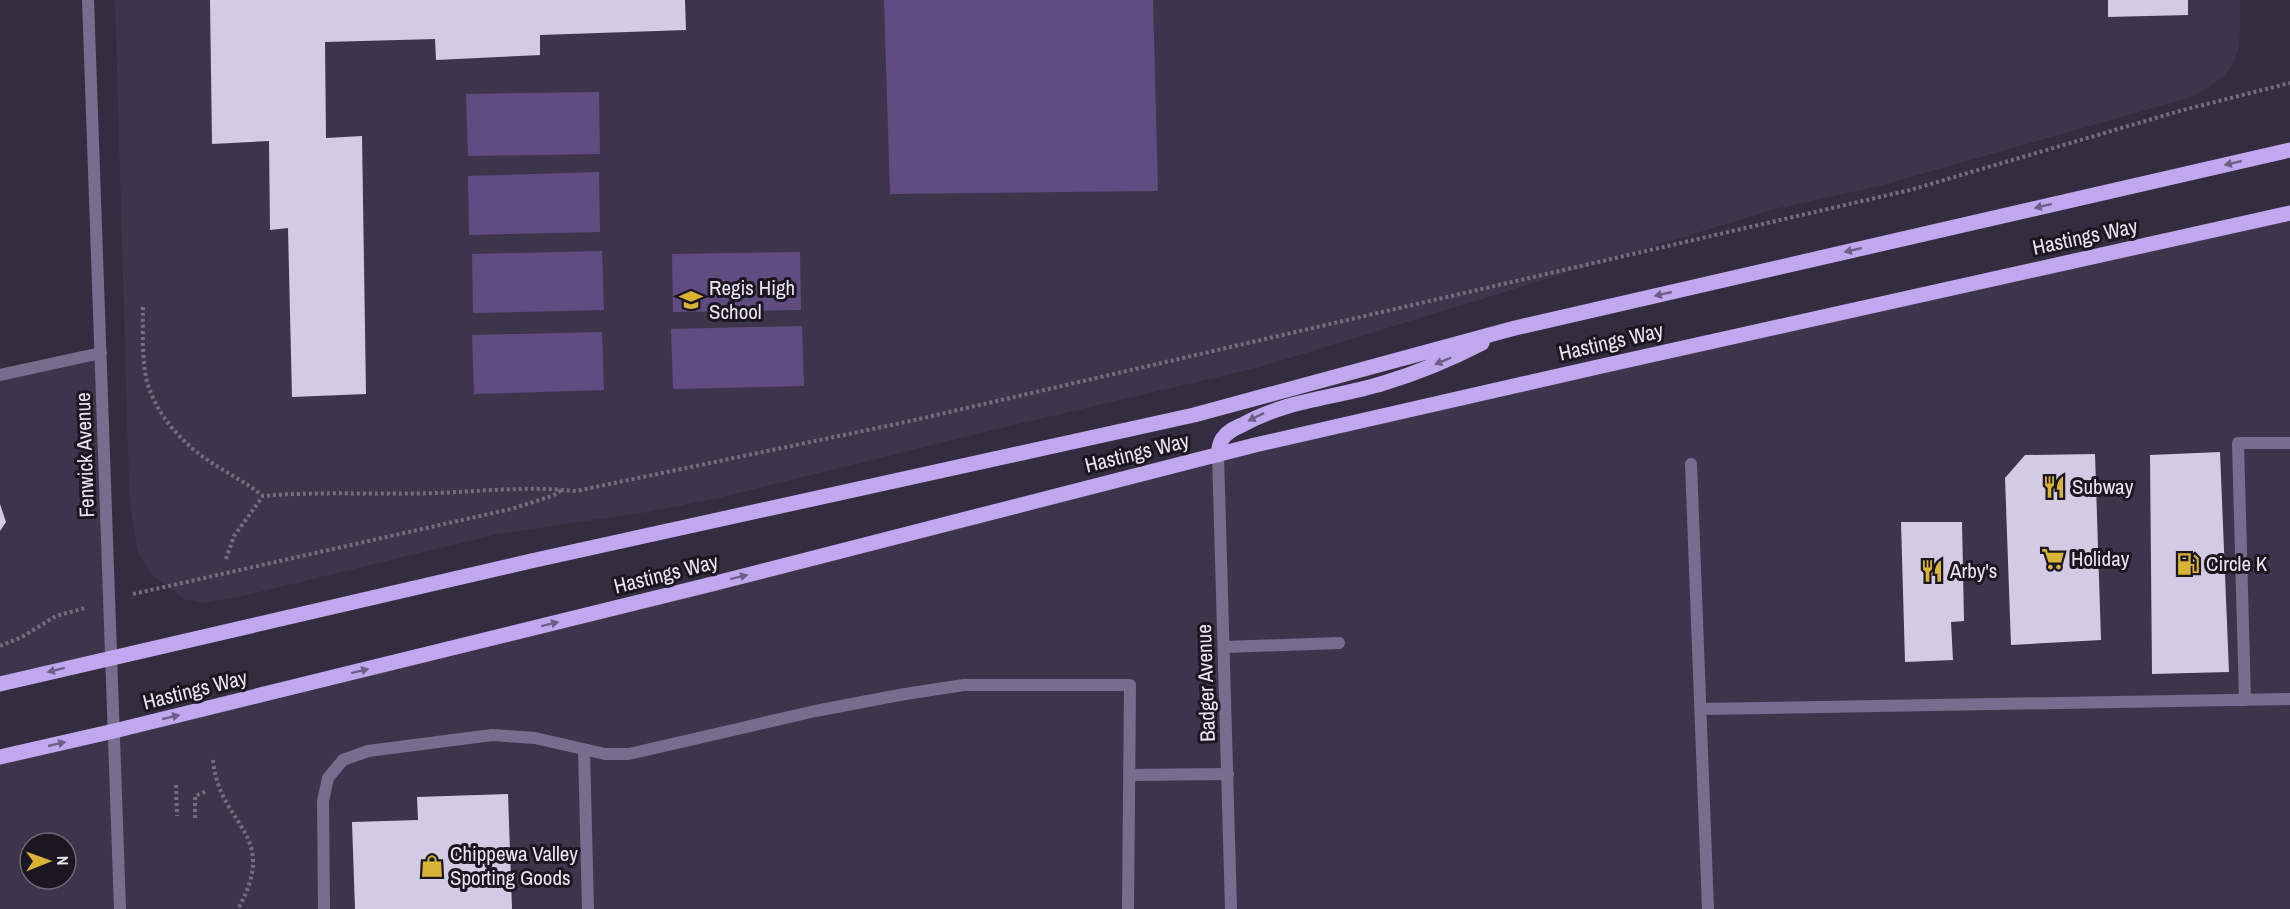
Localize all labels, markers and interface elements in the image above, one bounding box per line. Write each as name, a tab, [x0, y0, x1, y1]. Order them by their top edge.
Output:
one-way arrow	[2224, 158, 2242, 168]
one-way arrow	[2034, 202, 2052, 212]
street label: Hastings Way	[2030, 211, 2140, 262]
one-way arrow	[1843, 246, 1862, 255]
place label: Regis High School	[709, 273, 795, 326]
school or university icon: Regis High School	[678, 287, 704, 313]
one-way arrow	[1654, 289, 1672, 299]
street label: Hastings Way	[1556, 315, 1666, 368]
one-way arrow	[1433, 356, 1451, 366]
street label: Fenwick Avenue	[68, 392, 101, 518]
one-way arrow	[1248, 413, 1265, 422]
street label: Hastings Way	[1082, 425, 1192, 479]
place label: Subway	[2072, 472, 2134, 501]
restaurant icon: Subway	[2041, 474, 2067, 500]
place label: Holiday	[2071, 544, 2130, 573]
street label: Hastings Way	[611, 546, 721, 600]
supermarket icon: Holiday	[2040, 546, 2066, 572]
place label: Circle K	[2206, 549, 2268, 578]
fuel station icon: Circle K	[2175, 551, 2201, 577]
place label: Arby's	[1949, 556, 1997, 585]
restaurant icon: Arby's	[1919, 558, 1945, 584]
one-way arrow	[730, 572, 748, 581]
one-way arrow	[541, 619, 559, 629]
street label: Badger Avenue	[1189, 624, 1222, 742]
street label: Hastings Way	[140, 662, 250, 716]
one-way arrow	[351, 665, 370, 675]
one-way arrow	[46, 666, 65, 676]
one-way arrow	[162, 712, 180, 722]
one-way arrow	[48, 738, 66, 748]
north arrow	[18, 831, 78, 891]
place label: Chippewa Valley Sporting Goods	[450, 839, 578, 892]
shop icon: Chippewa Valley Sporting Goods	[419, 853, 445, 879]
text: N	[52, 856, 74, 866]

